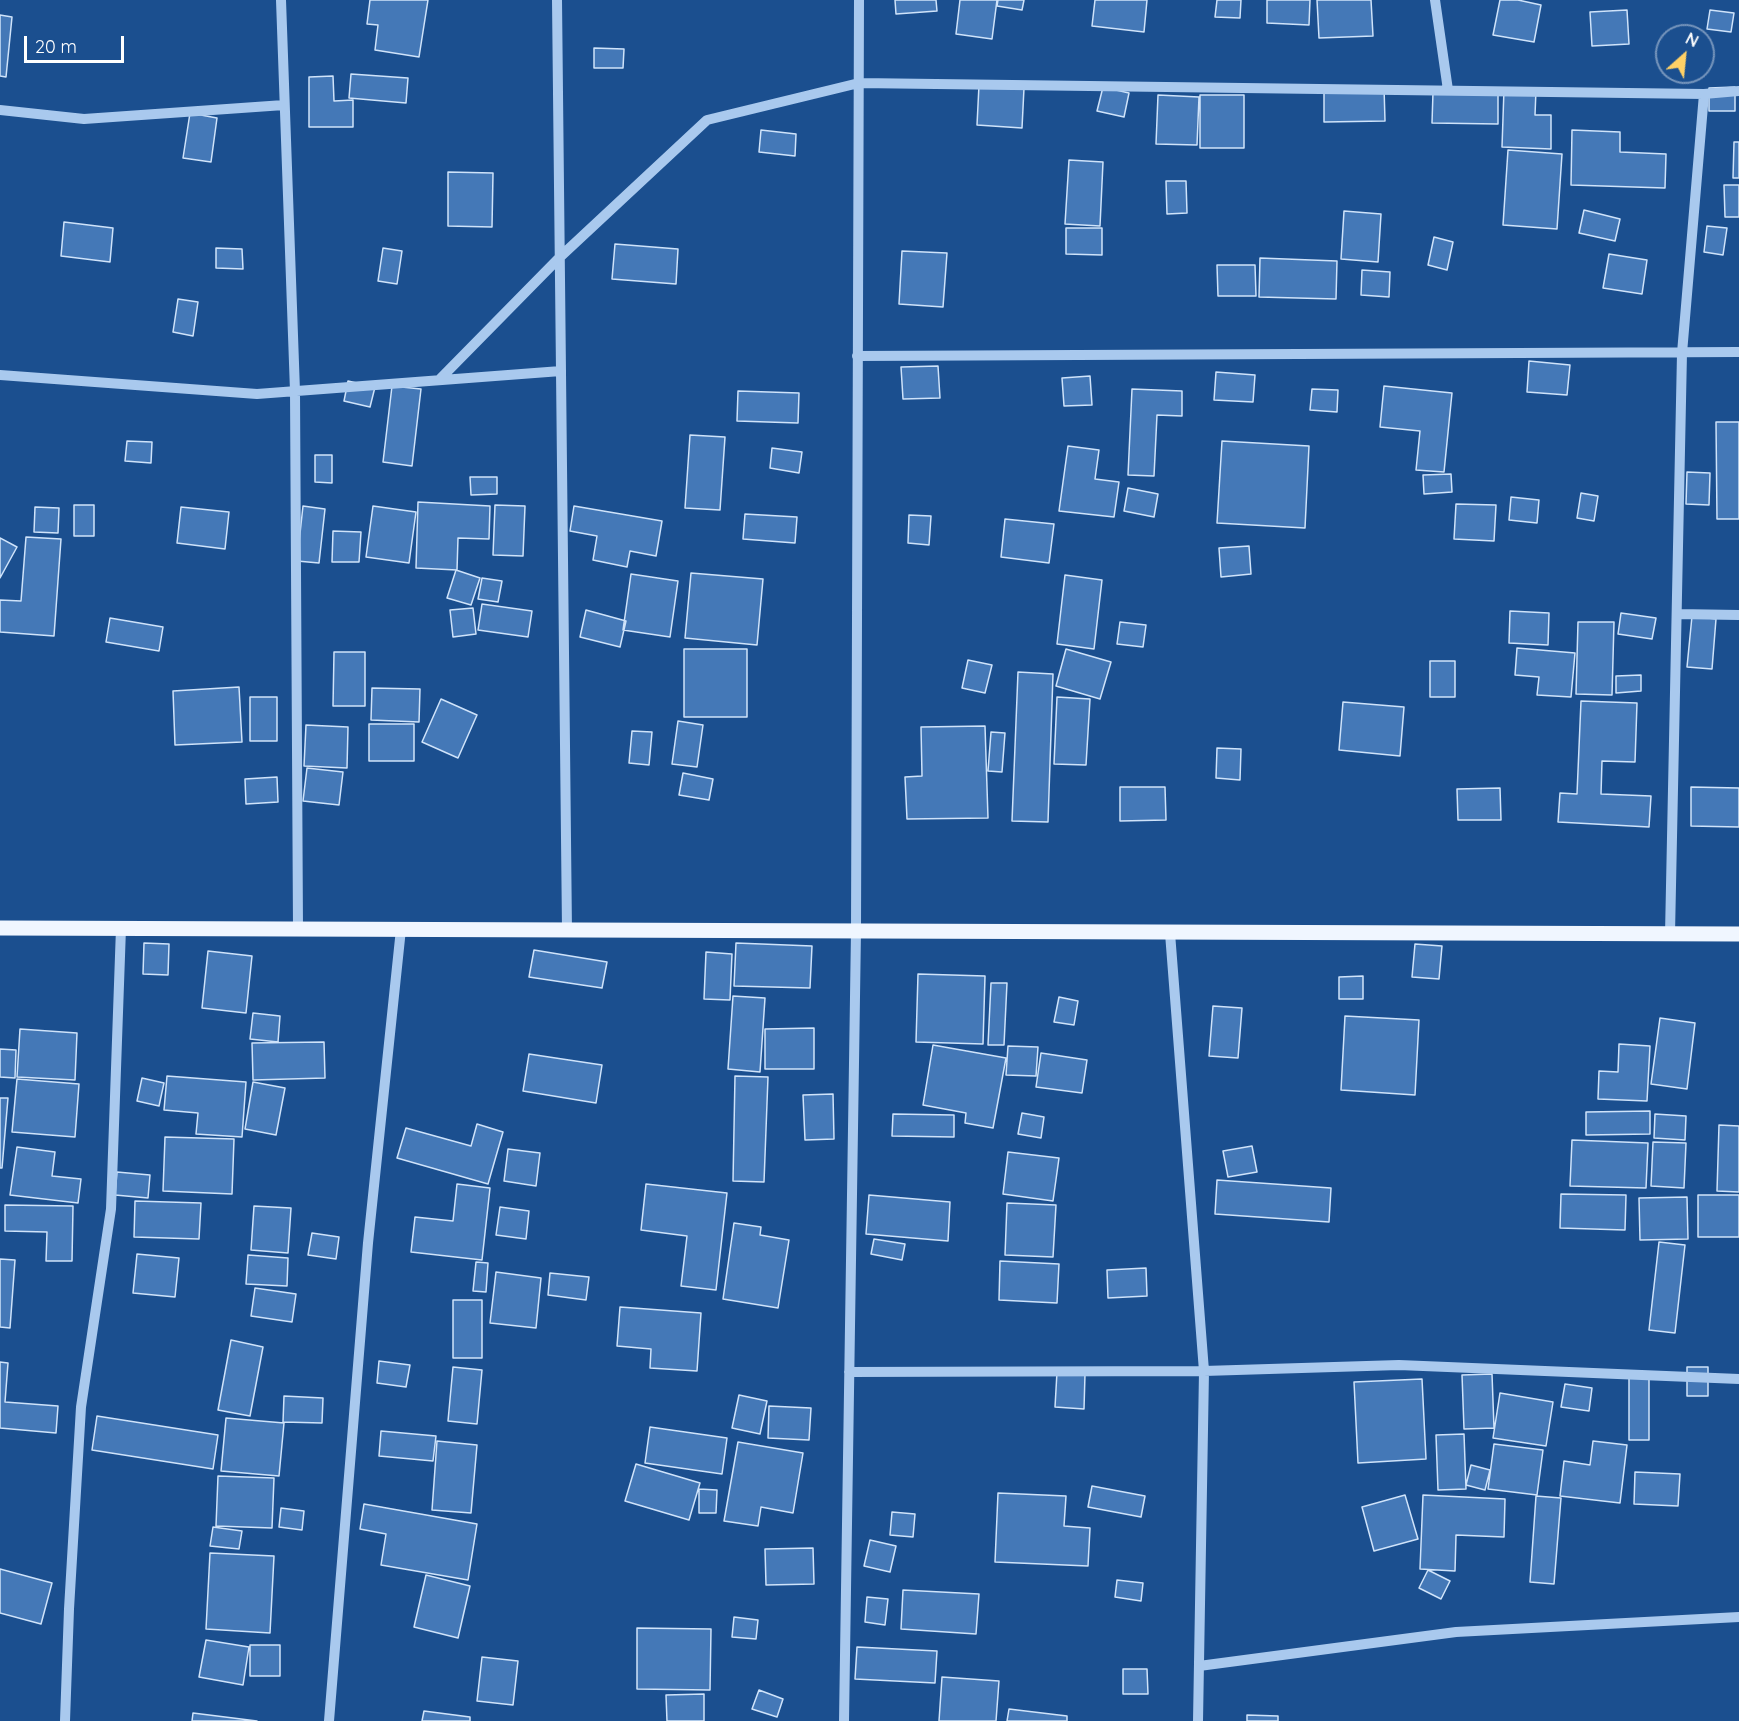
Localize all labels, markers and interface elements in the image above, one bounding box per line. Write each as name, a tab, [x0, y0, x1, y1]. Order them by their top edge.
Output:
scale bar	[27, 24, 128, 62]
north arrow	[1655, 24, 1715, 84]
text: N	[1682, 28, 1702, 51]
text: 20 m	[35, 35, 77, 58]

